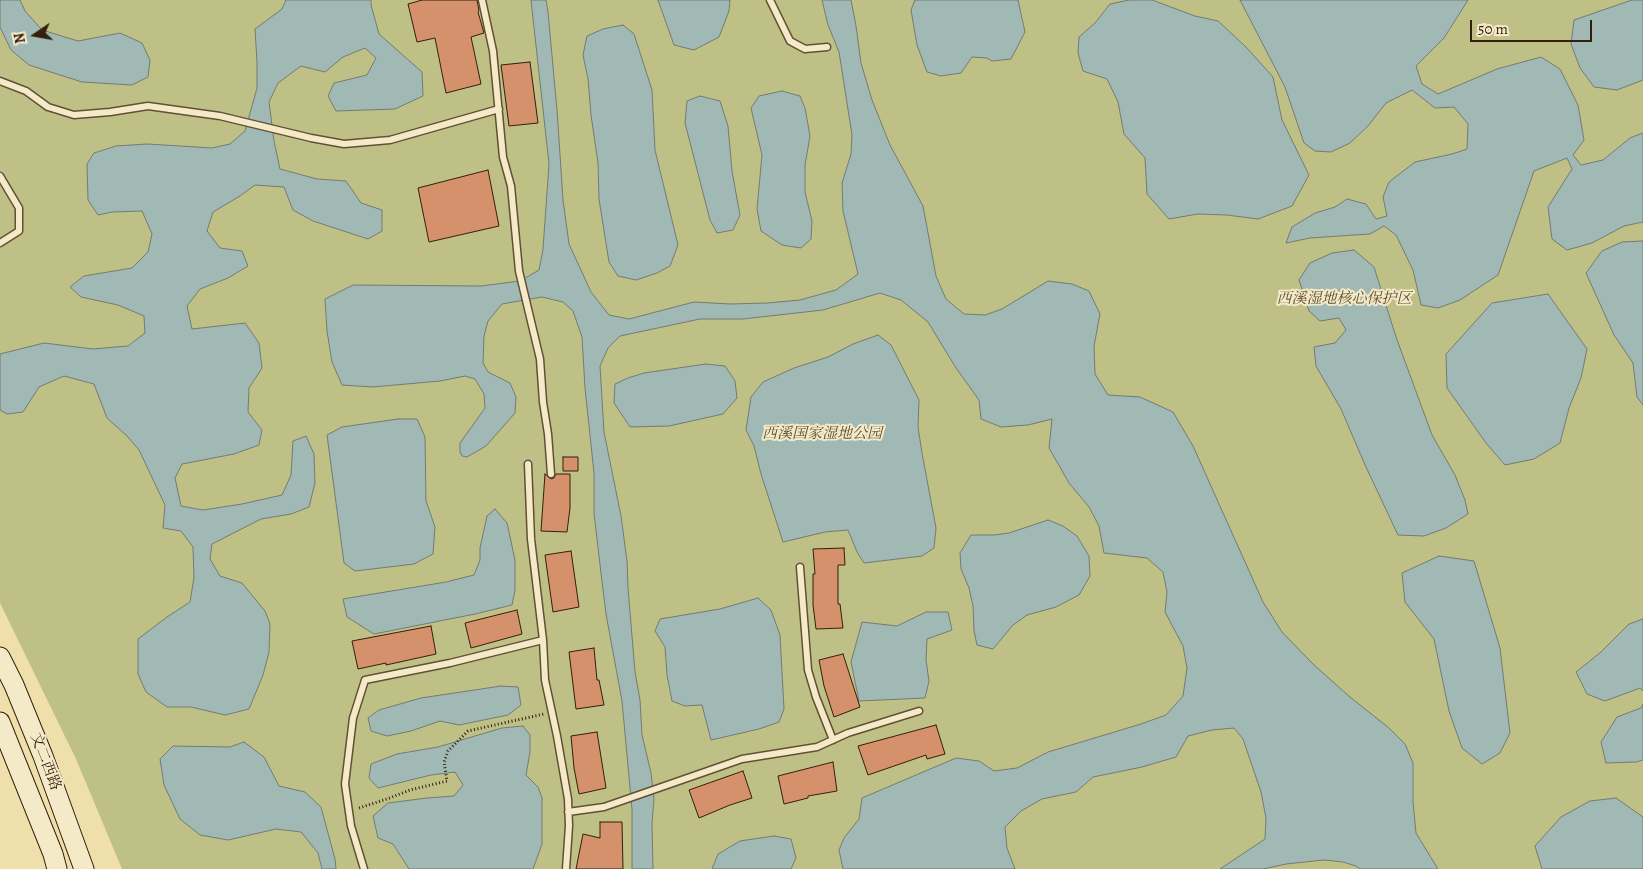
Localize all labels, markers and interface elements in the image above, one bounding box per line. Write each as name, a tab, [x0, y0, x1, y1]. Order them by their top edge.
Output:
north arrow	[10, 10, 60, 60]
scale bar	[1473, 10, 1596, 42]
text: 50 m	[1478, 19, 1508, 39]
text: N	[9, 31, 30, 45]
park label: 西溪湿地核心保护区	[1277, 290, 1411, 308]
park label: 西溪国家湿地公园	[762, 425, 882, 443]
street label: 文二西路	[26, 731, 64, 793]

